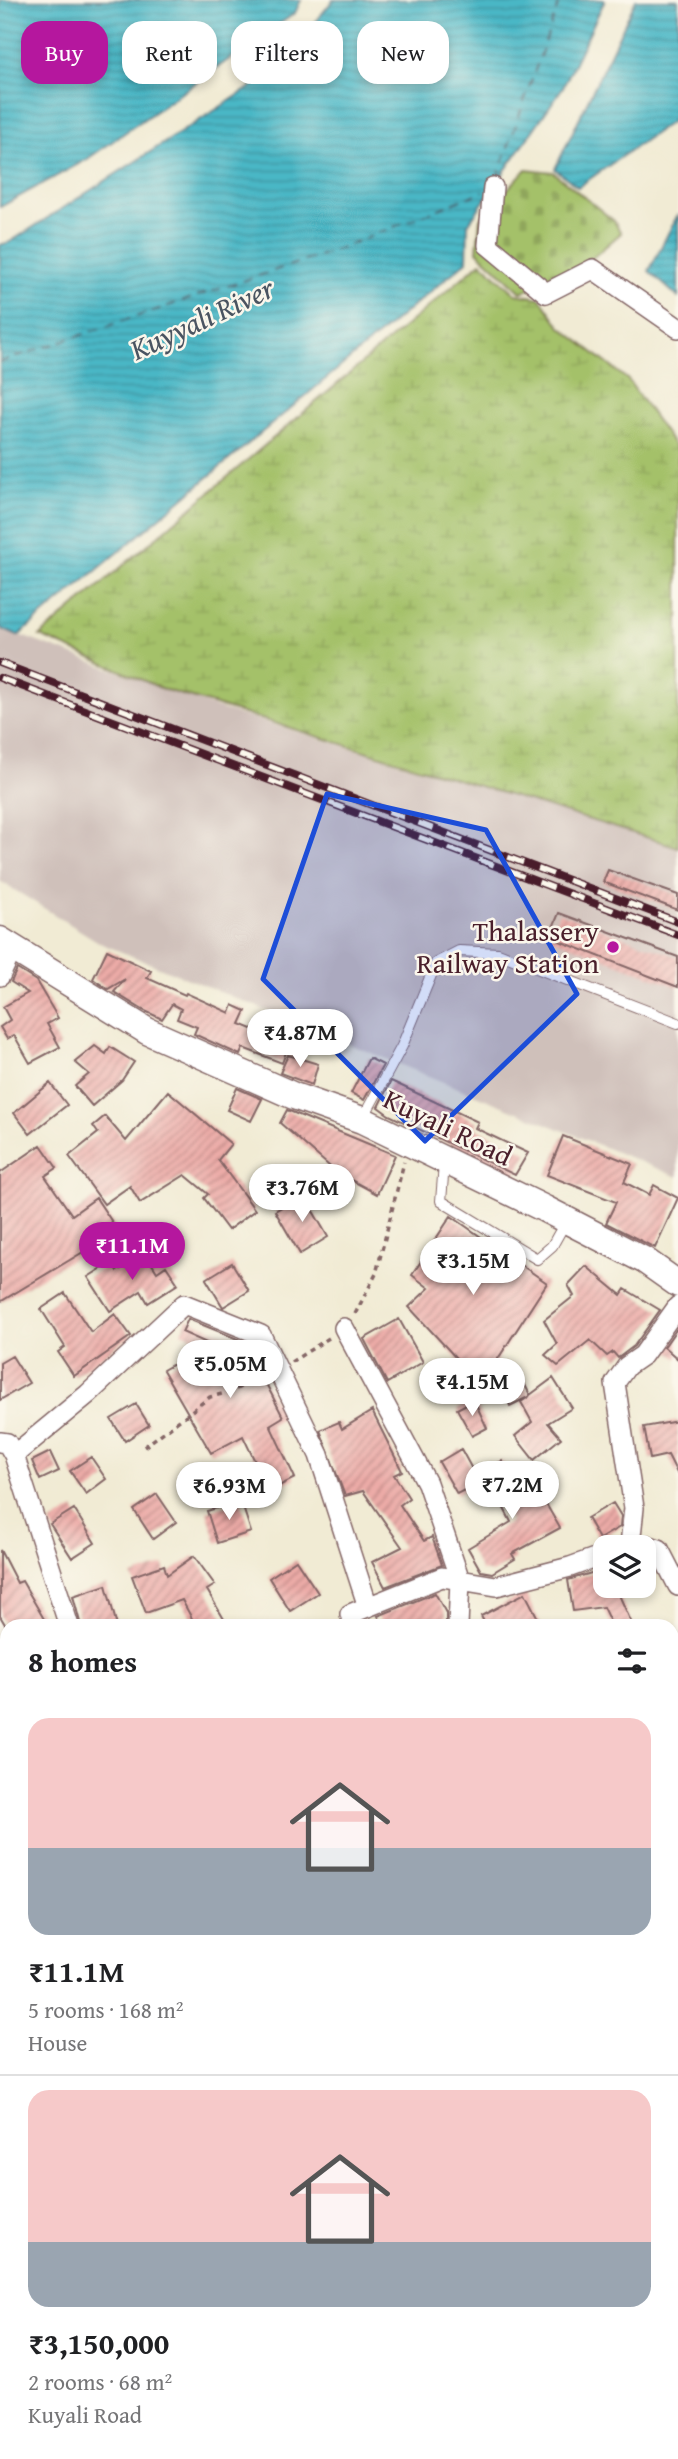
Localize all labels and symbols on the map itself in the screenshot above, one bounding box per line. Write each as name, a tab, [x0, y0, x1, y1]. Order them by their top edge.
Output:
water label: Kuyyali River	[121, 265, 282, 371]
place label: Thalassery Railway Station	[417, 910, 599, 983]
marker: Thalassery Railway Station	[605, 939, 621, 955]
pin: ₹4.87M	[243, 1010, 357, 1069]
street label: Kuyali Road	[377, 1078, 520, 1175]
pin: ₹3.76M	[245, 1164, 359, 1224]
pin: ₹11.1M	[75, 1222, 189, 1282]
pin: ₹3.15M	[416, 1238, 530, 1297]
pin: ₹5.05M	[173, 1340, 287, 1400]
pin: ₹4.15M	[415, 1358, 529, 1418]
pin: ₹6.93M	[172, 1462, 286, 1522]
pin: ₹7.2M	[463, 1462, 561, 1521]

